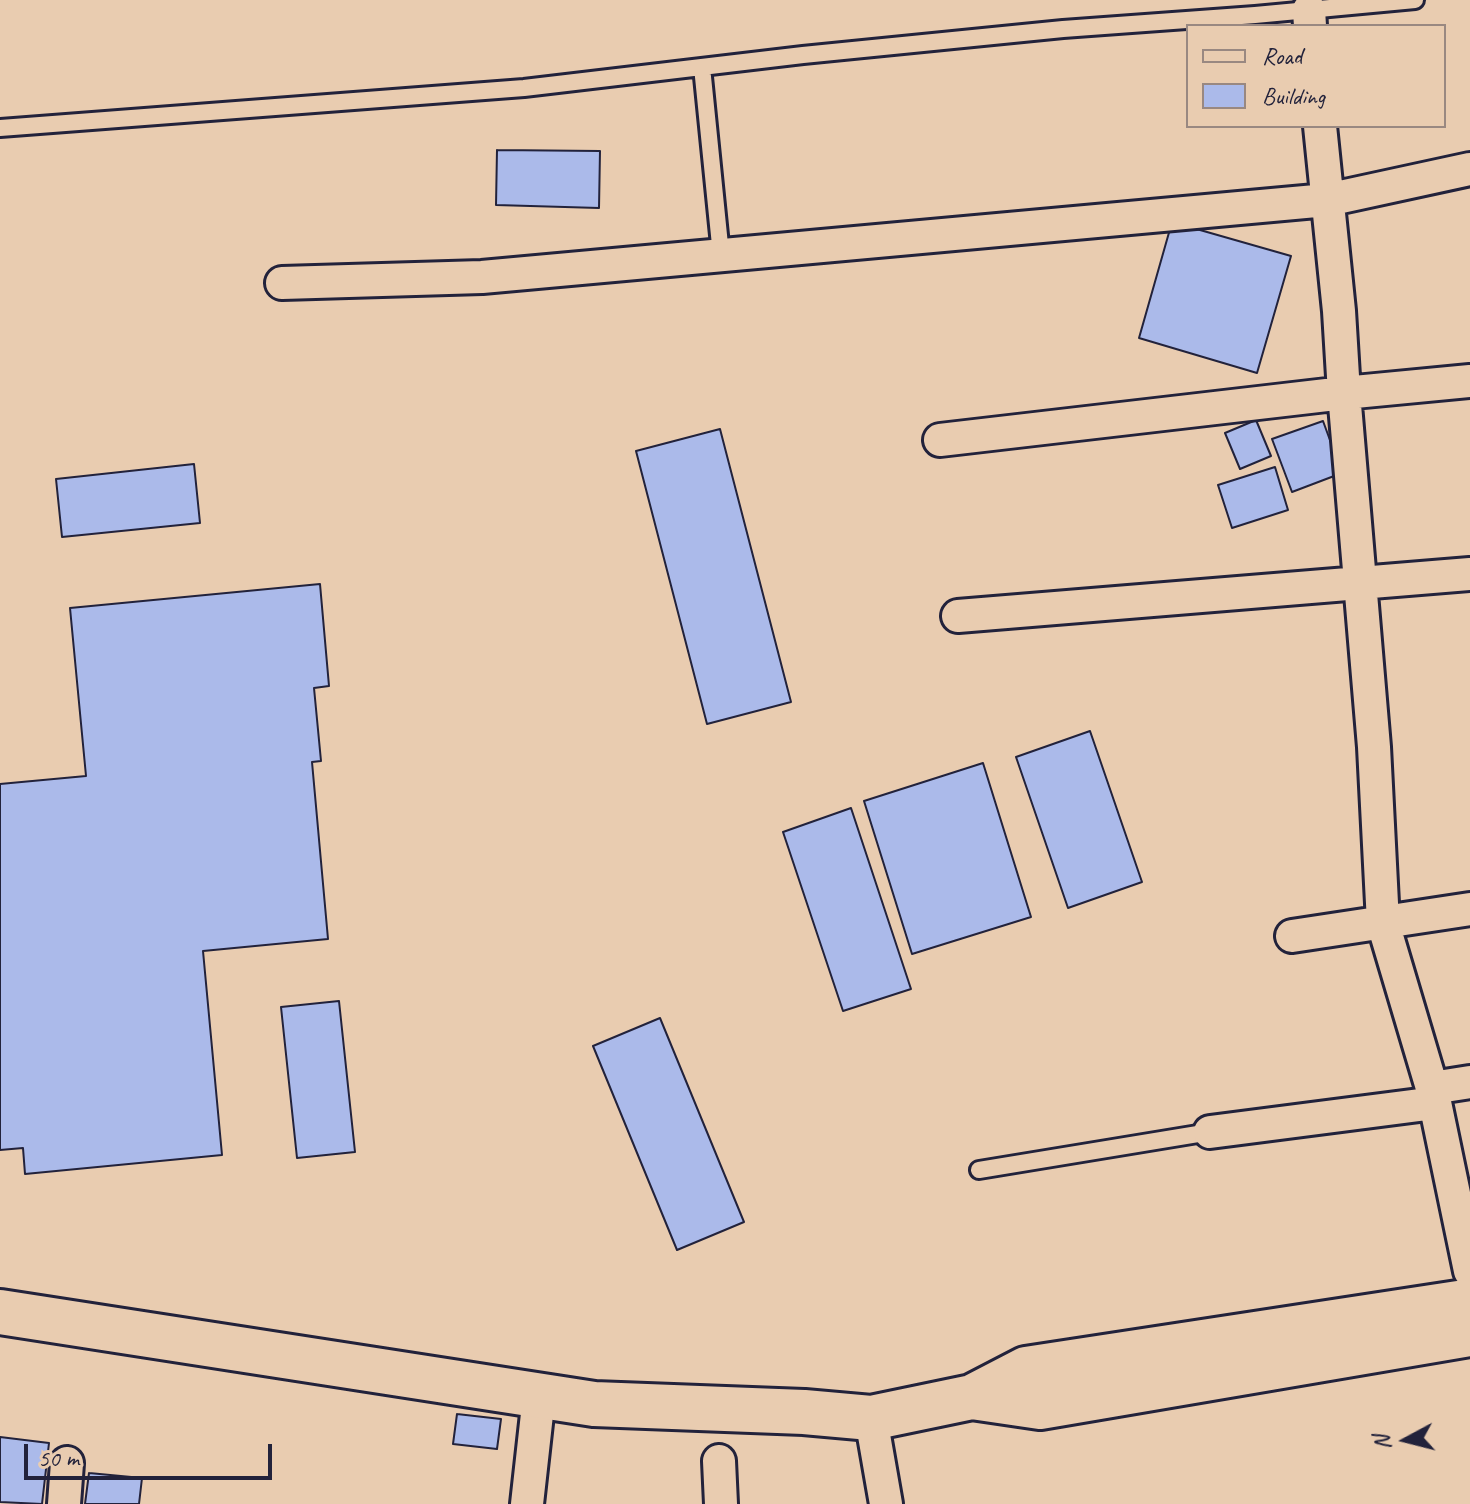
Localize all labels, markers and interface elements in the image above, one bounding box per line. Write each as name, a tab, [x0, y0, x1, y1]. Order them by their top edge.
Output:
legend	[1186, 24, 1446, 128]
text: Road	[1262, 41, 1302, 71]
text: Building	[1262, 81, 1325, 111]
north arrow	[1366, 1400, 1446, 1480]
scale bar	[28, 1428, 276, 1478]
text: N	[1367, 1434, 1397, 1451]
text: 50 m	[38, 1443, 79, 1473]

